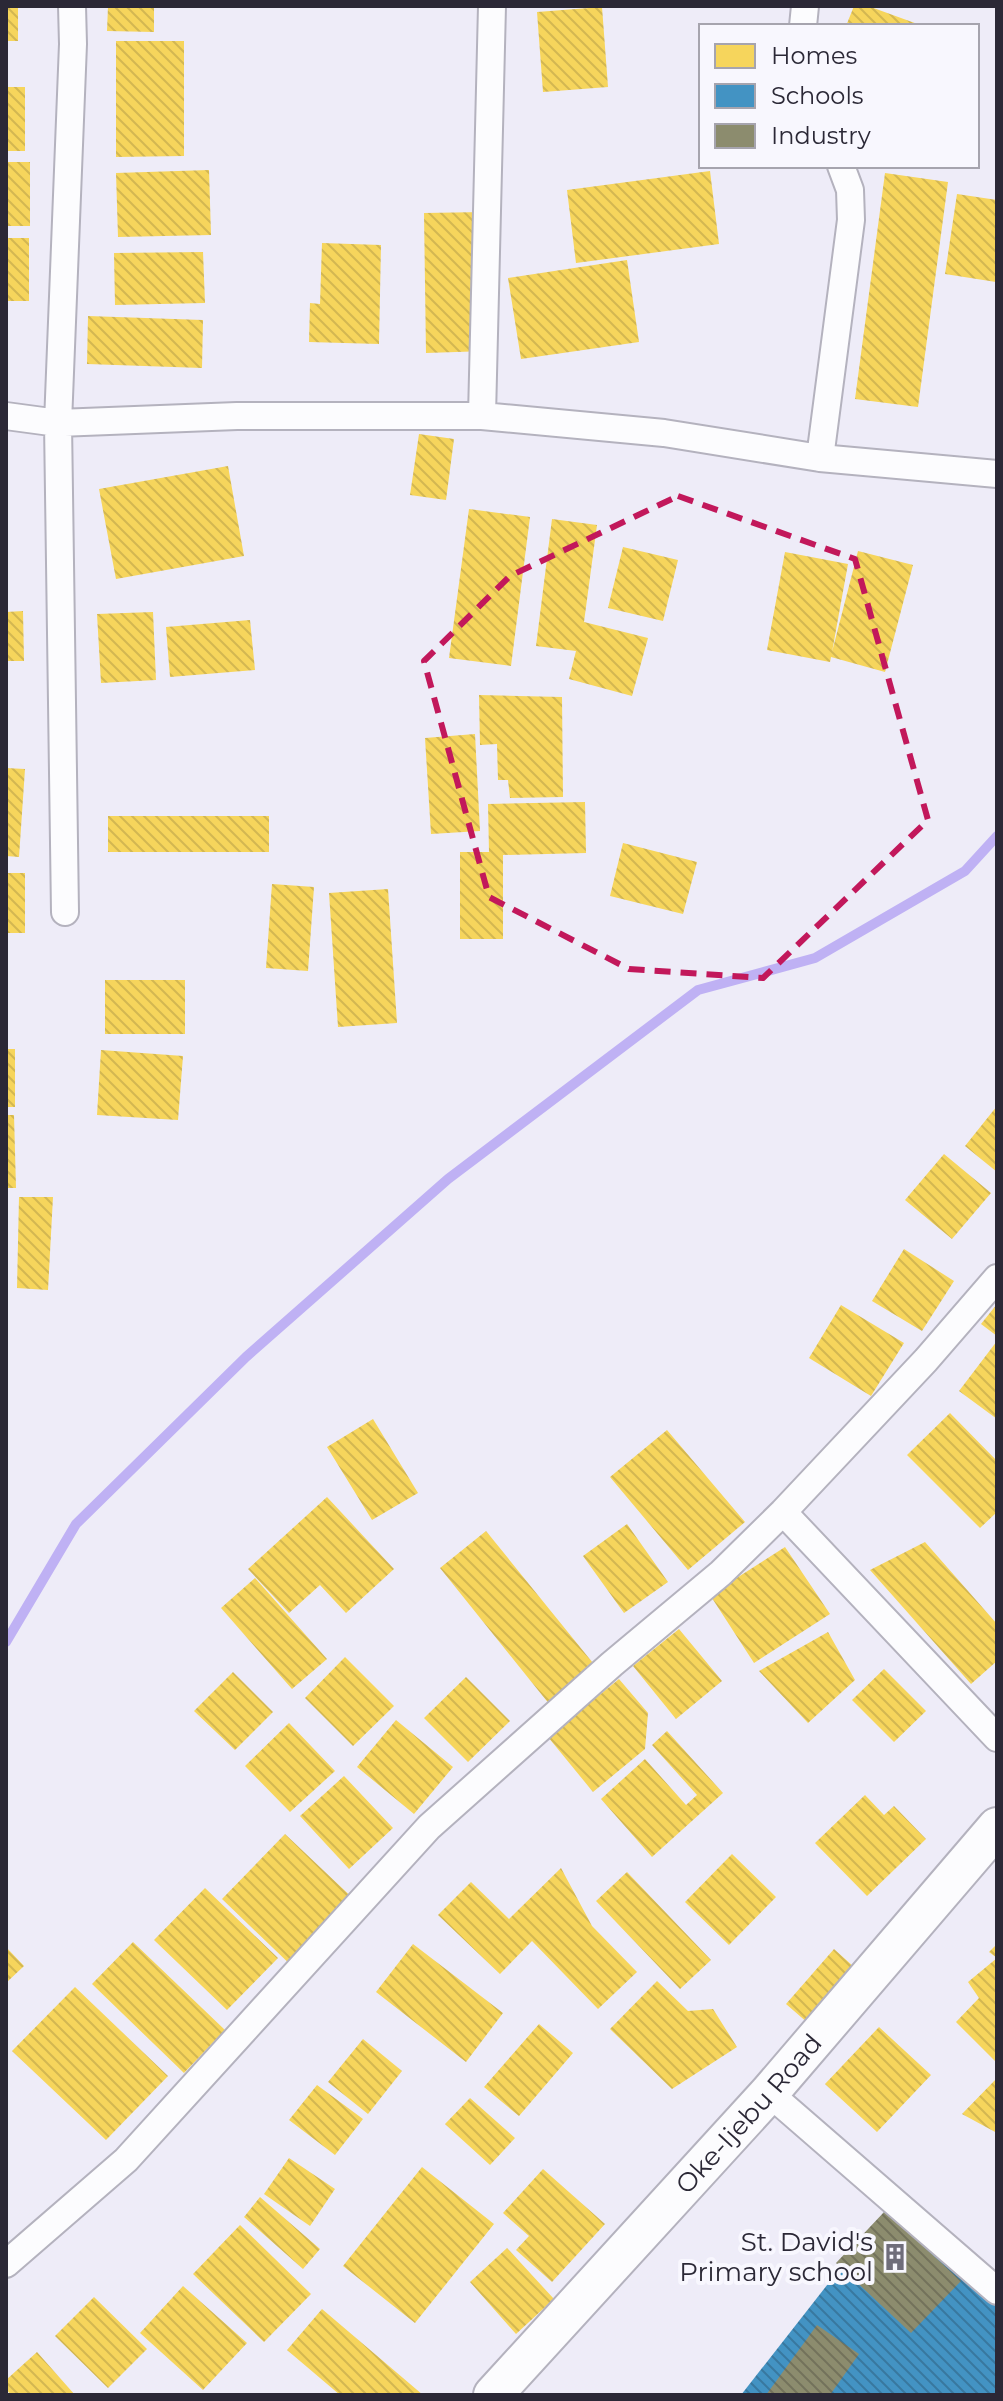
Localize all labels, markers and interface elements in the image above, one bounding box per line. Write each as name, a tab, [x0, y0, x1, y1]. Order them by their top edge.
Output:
legend	[699, 24, 979, 168]
text: Homes	[771, 41, 857, 70]
text: Schools	[771, 81, 864, 110]
text: Industry	[771, 121, 871, 150]
street label: Oke-Ijebu Road	[669, 2027, 829, 2201]
place label: St. David's Primary school	[679, 2226, 873, 2288]
building icon: St. David's Primary school	[880, 2242, 910, 2272]

